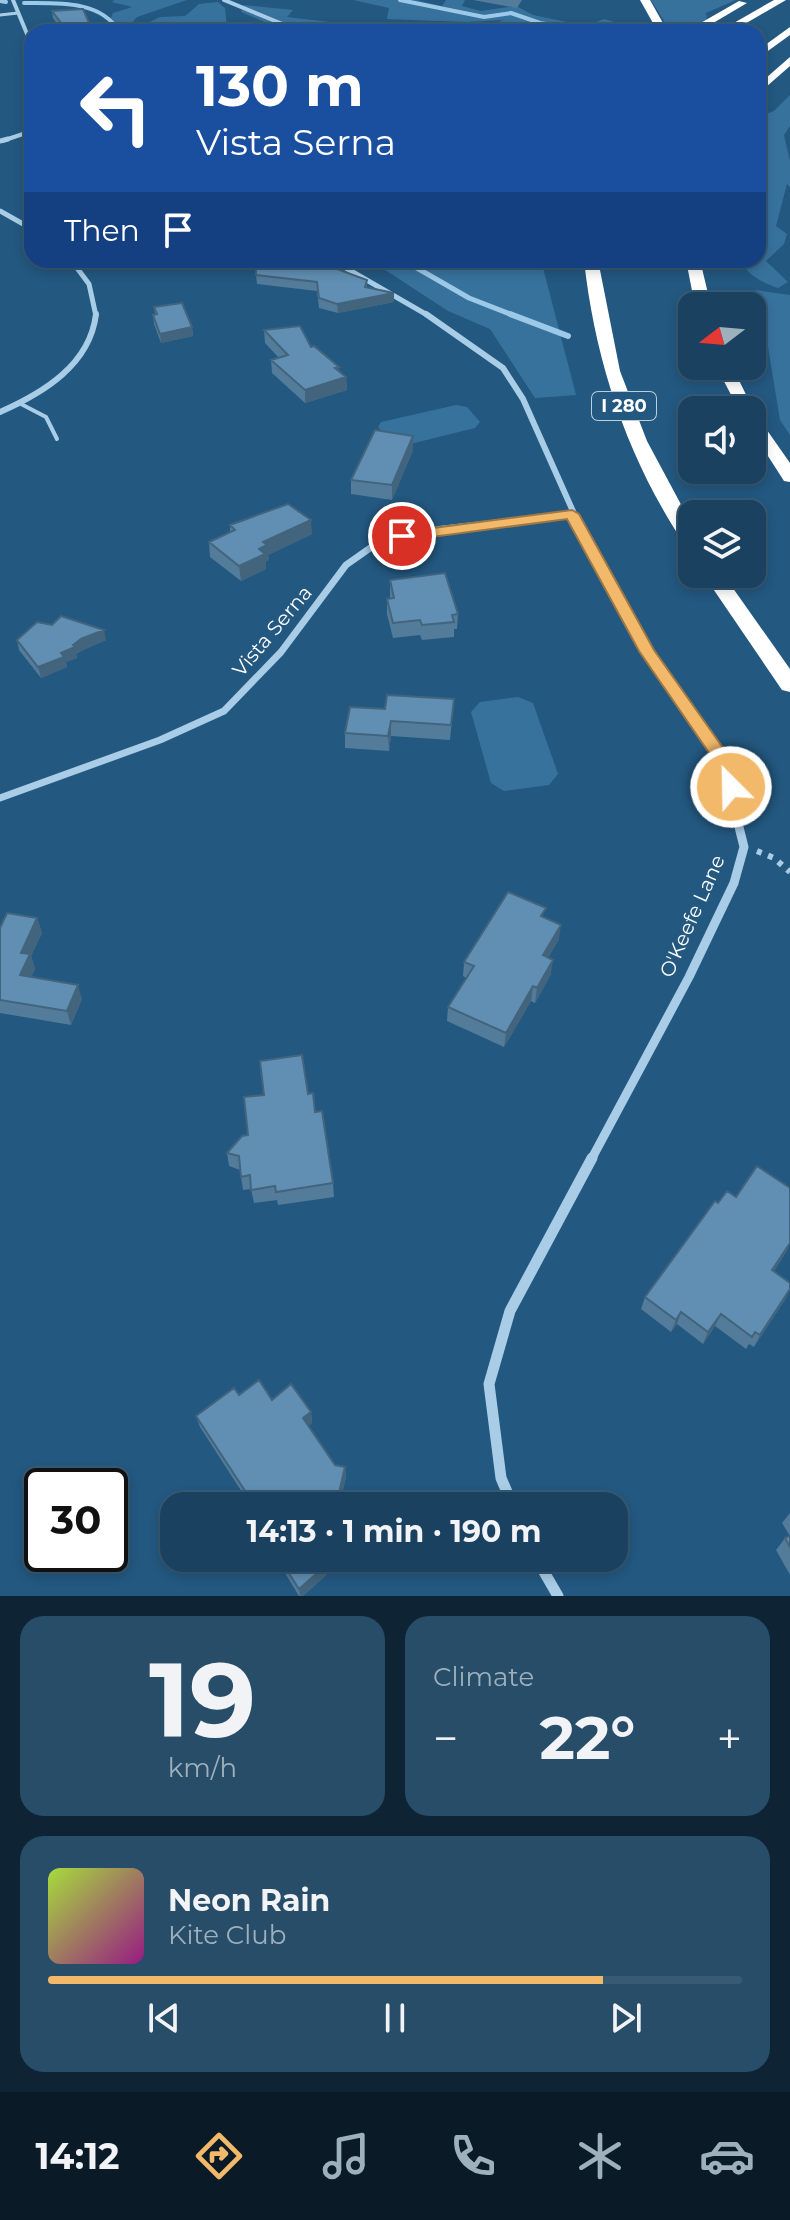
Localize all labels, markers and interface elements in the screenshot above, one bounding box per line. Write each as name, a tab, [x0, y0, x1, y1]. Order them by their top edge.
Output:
text: 130 m	[196, 52, 364, 120]
icon: left	[64, 56, 168, 160]
text: Vista Serna	[196, 120, 396, 164]
icon: arrive	[156, 208, 200, 252]
text: Then	[64, 212, 140, 249]
north arrow	[678, 292, 766, 380]
map controls	[678, 292, 766, 588]
road number: I 280	[592, 392, 656, 420]
button: sound	[678, 396, 766, 484]
button: layers	[678, 500, 766, 588]
pin	[368, 502, 436, 570]
icon: arrive	[380, 514, 424, 558]
street label: Vista Serna	[227, 581, 317, 681]
position arrow	[689, 745, 773, 829]
street label: O'Keefe Lane	[654, 851, 730, 981]
speed limit sign: 30	[24, 1468, 128, 1572]
text: 14:13 · 1 min · 190 m	[247, 1513, 541, 1550]
text: 19	[149, 1636, 256, 1763]
text: Climate	[433, 1661, 534, 1693]
text: 22°	[540, 1701, 635, 1774]
text: −	[433, 1711, 458, 1765]
text: +	[717, 1711, 742, 1765]
text: km/h	[168, 1752, 237, 1784]
text: Neon Rain	[168, 1882, 330, 1919]
text: Kite Club	[168, 1919, 286, 1951]
icon: previous	[142, 1996, 186, 2040]
icon: pause	[373, 1996, 417, 2040]
icon: next	[604, 1996, 648, 2040]
icon: directions	[191, 2128, 247, 2184]
icon: music	[318, 2128, 374, 2184]
icon: phone	[445, 2128, 501, 2184]
icon: climate	[572, 2128, 628, 2184]
icon: car	[699, 2128, 755, 2184]
text: 14:12	[36, 2134, 120, 2178]

